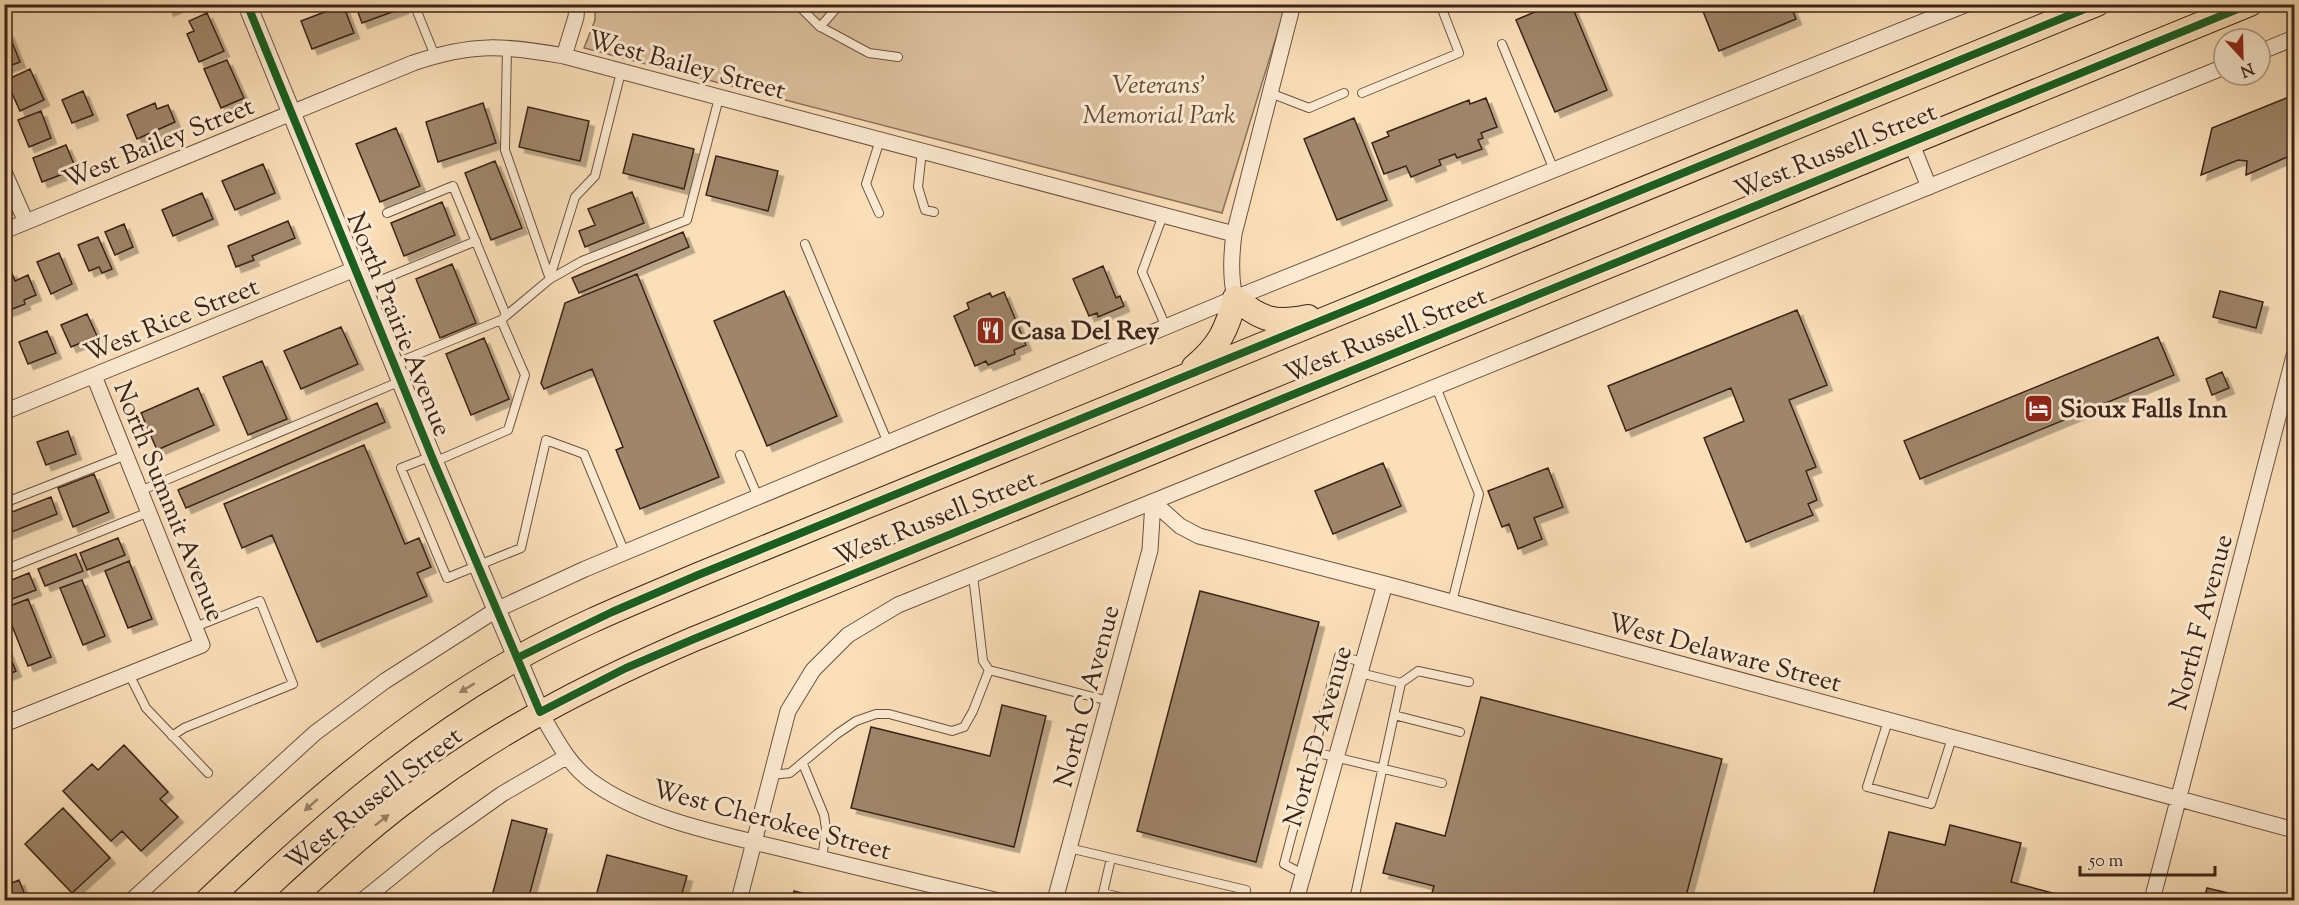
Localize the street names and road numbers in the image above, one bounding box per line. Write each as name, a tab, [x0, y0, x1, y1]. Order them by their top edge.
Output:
street label: West Bailey Street	[583, 22, 789, 111]
street label: West Bailey Street	[58, 89, 260, 200]
street label: West Russell Street	[1729, 95, 1943, 210]
street label: North Prairie Avenue	[336, 207, 460, 443]
street label: West Rice Street	[79, 269, 265, 373]
street label: West Russell Street	[1279, 279, 1493, 394]
street label: North Summit Avenue	[103, 376, 233, 628]
street label: West Russell Street	[829, 462, 1043, 577]
street label: North F Avenue	[2161, 531, 2244, 715]
street label: North C Avenue	[1046, 601, 1131, 792]
street label: West Delaware Street	[1604, 605, 1845, 703]
street label: North D Avenue	[1276, 642, 1363, 832]
street label: West Russell Street	[278, 719, 471, 881]
street label: West Cherokee Street	[648, 772, 895, 871]

